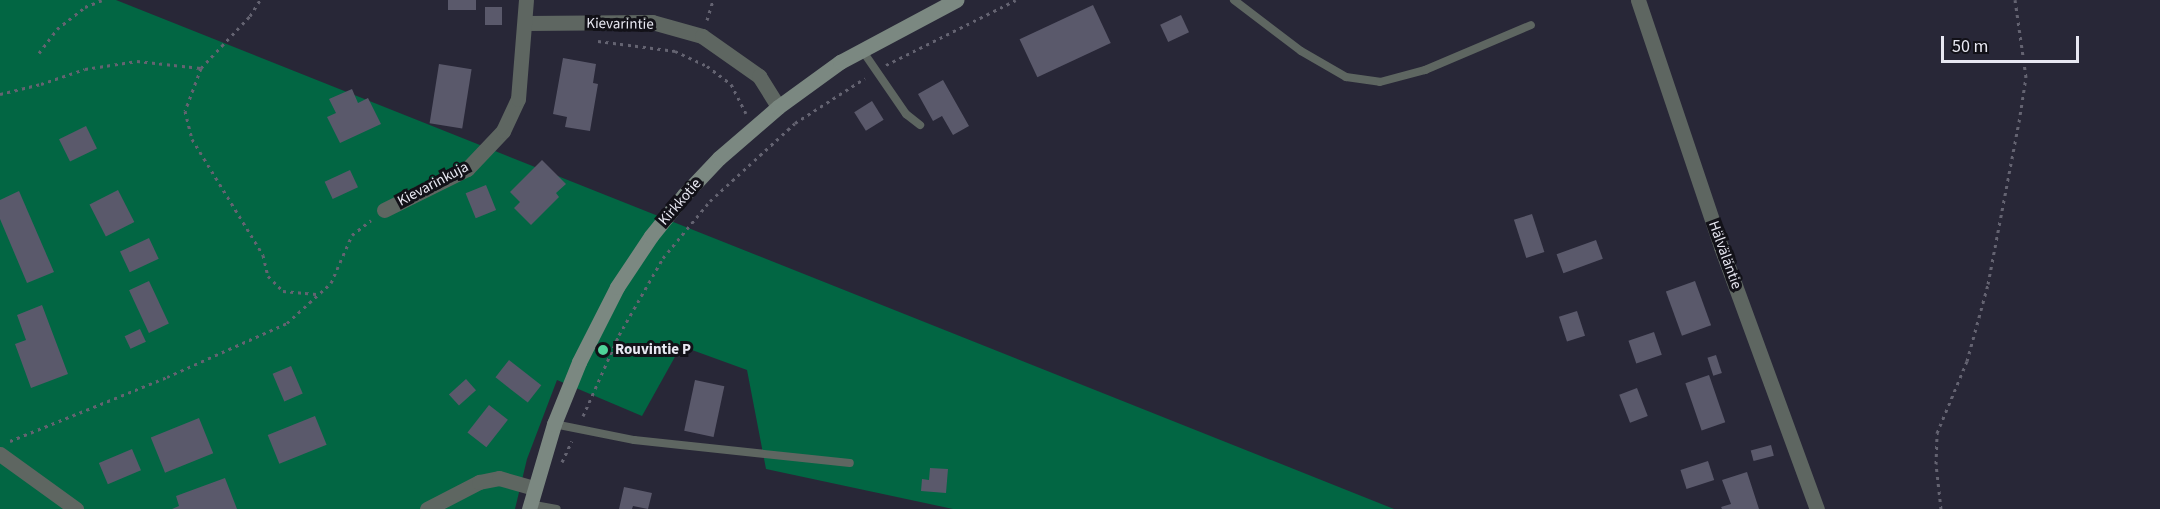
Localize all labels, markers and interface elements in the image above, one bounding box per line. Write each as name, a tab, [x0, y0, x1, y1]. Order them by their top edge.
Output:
street label: Kievarintie	[586, 14, 654, 34]
scale bar	[1944, 24, 2082, 62]
text: 50 m	[1952, 34, 1988, 59]
street label: Kievarinkuja	[394, 158, 472, 210]
street label: Kirkkotie	[655, 175, 705, 229]
street label: Hälväläntie	[1704, 218, 1746, 292]
place label: Rouvintie P	[615, 341, 691, 359]
marker: Rouvintie P	[596, 343, 610, 357]

